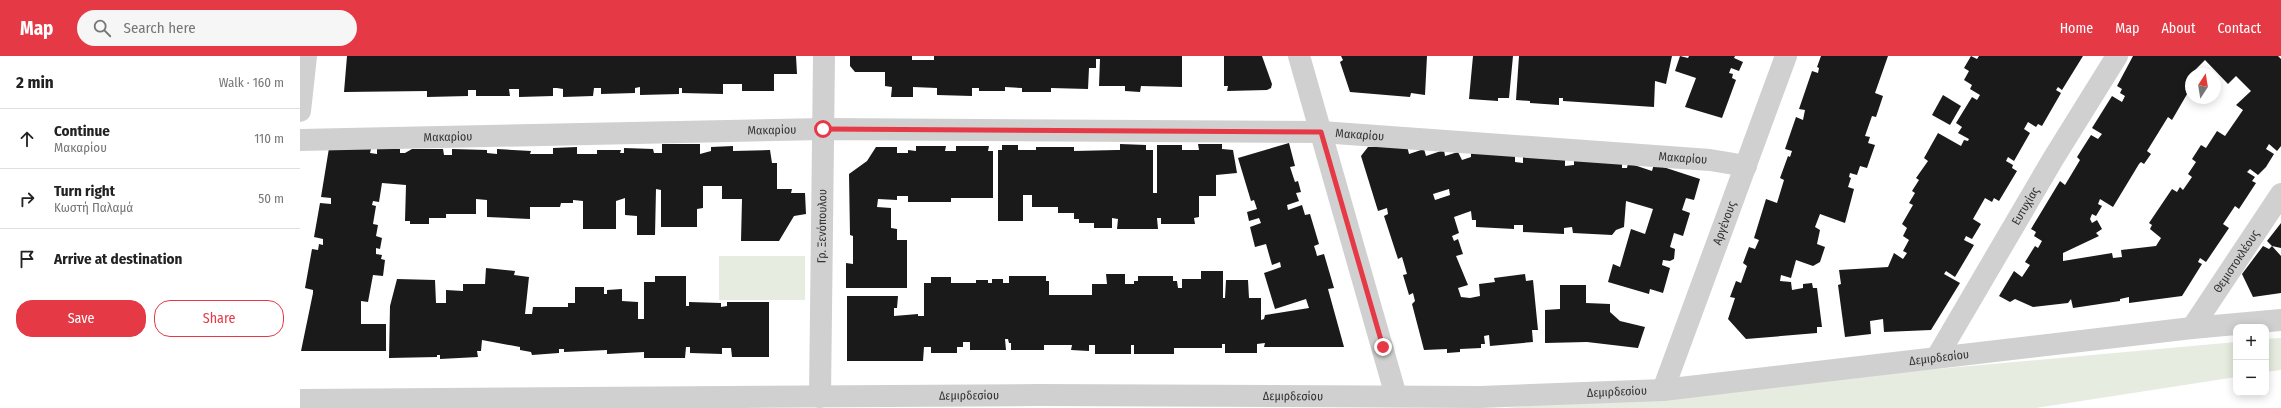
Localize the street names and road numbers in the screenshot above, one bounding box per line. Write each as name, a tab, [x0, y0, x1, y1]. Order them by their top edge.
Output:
street label: Μακαρίου	[747, 123, 796, 138]
street label: Μακαρίου	[1335, 126, 1385, 144]
street label: Μακαρίου	[423, 129, 473, 144]
street label: Μακαρίου	[1658, 149, 1708, 167]
street label: Ευτυχίας	[2009, 184, 2042, 228]
street label: Γρ. Ξενόπουλου	[815, 189, 829, 263]
street label: Αργένους	[1710, 199, 1739, 247]
street label: Θεμιστοκλέους	[2210, 227, 2262, 295]
street label: Δεμιρδεσίου	[1908, 347, 1970, 368]
street label: Δεμιρδεσίου	[1587, 384, 1647, 400]
street label: Δεμιρδεσίου	[939, 388, 999, 403]
street label: Δεμιρδεσίου	[1263, 389, 1323, 403]

